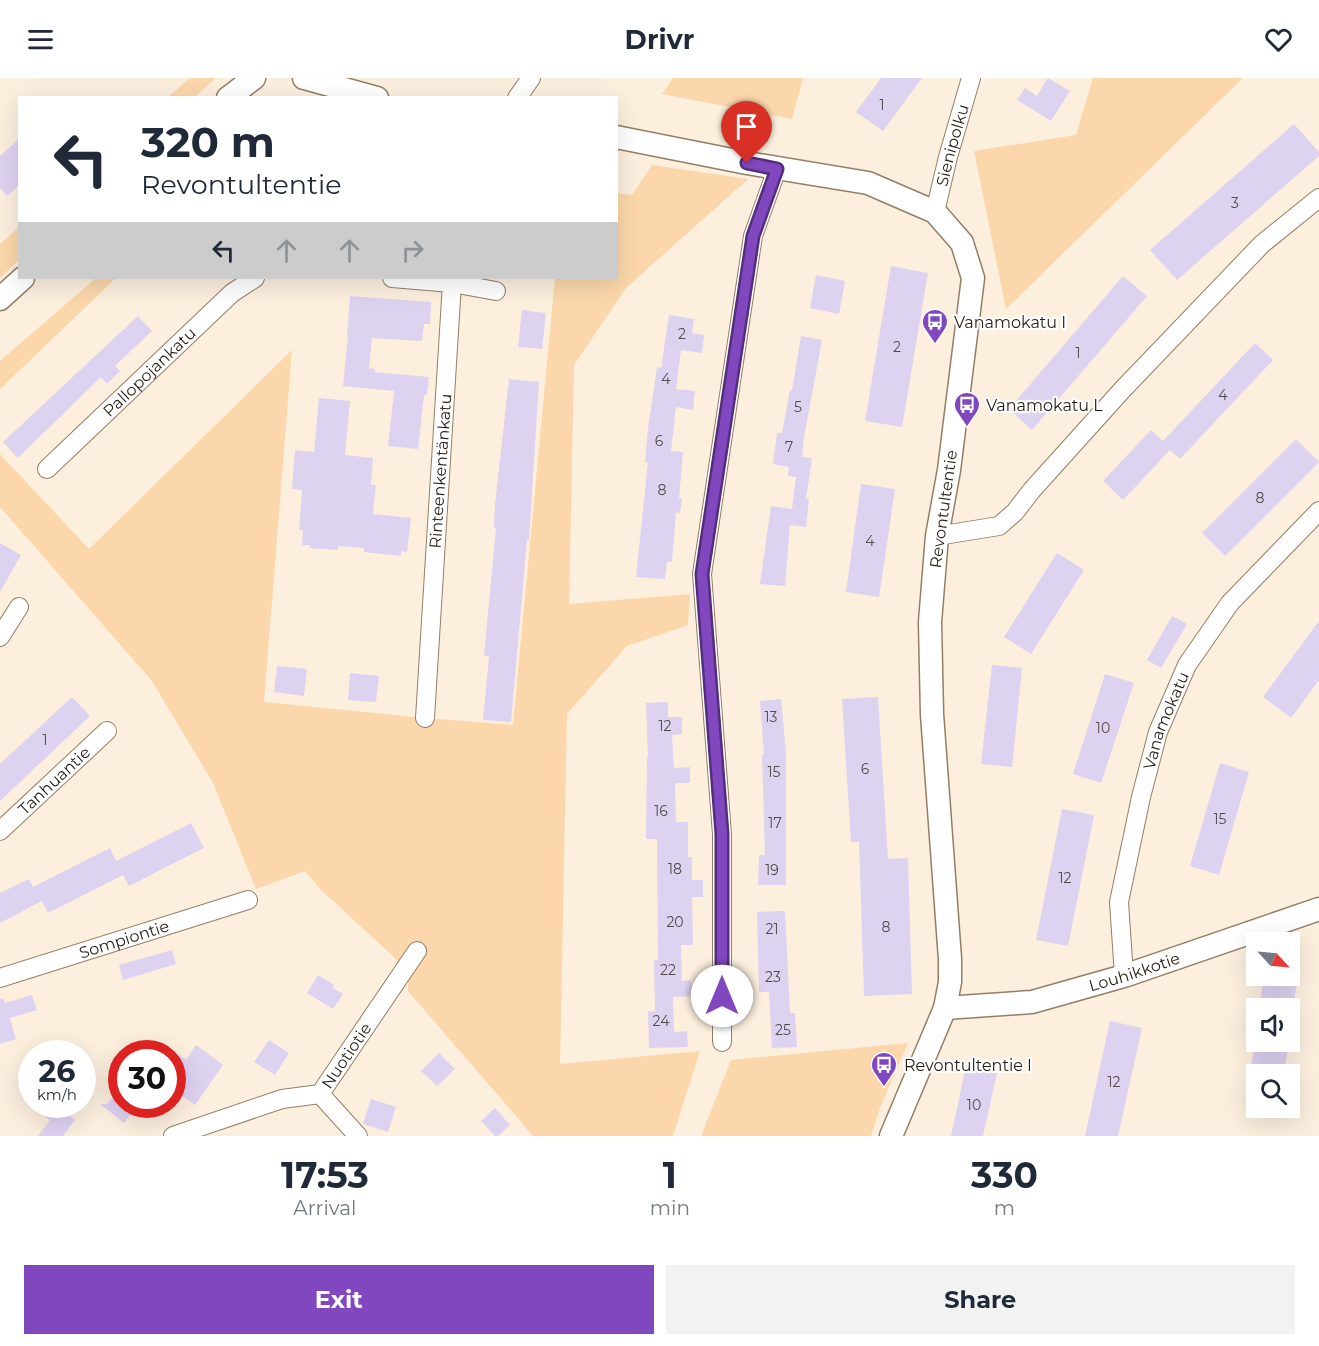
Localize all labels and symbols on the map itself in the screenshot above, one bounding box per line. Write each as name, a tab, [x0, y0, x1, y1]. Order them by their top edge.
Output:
house number: 1	[879, 96, 885, 114]
pin	[721, 101, 772, 163]
street label: Sienipolku	[932, 102, 973, 188]
house number: 3	[1231, 194, 1239, 212]
bus stop icon: Vanamokatu I	[920, 307, 950, 345]
place label: Vanamokatu I	[954, 313, 1066, 332]
street label: Pallopojankatu	[99, 324, 200, 421]
house number: 2	[678, 325, 686, 343]
house number: 2	[893, 338, 901, 356]
house number: 1	[1075, 344, 1081, 362]
house number: 4	[661, 370, 671, 388]
house number: 4	[1218, 386, 1228, 404]
bus stop icon: Vanamokatu L	[952, 390, 982, 428]
street label: Rinteenkentänkatu	[426, 393, 455, 549]
place label: Vanamokatu L	[986, 396, 1103, 415]
house number: 5	[794, 398, 802, 416]
house number: 6	[655, 432, 664, 450]
house number: 7	[785, 438, 793, 456]
street label: Revontultentie	[926, 449, 961, 569]
house number: 8	[658, 481, 667, 499]
house number: 8	[1256, 489, 1265, 507]
house number: 4	[865, 532, 875, 550]
street label: Vanamokatu	[1140, 669, 1193, 772]
house number: 13	[765, 708, 778, 726]
house number: 12	[658, 717, 672, 735]
house number: 10	[1096, 719, 1110, 737]
house number: 1	[42, 731, 48, 749]
street label: Tanhuantie	[15, 743, 94, 819]
house number: 6	[861, 760, 870, 778]
house number: 15	[768, 763, 781, 781]
house number: 16	[654, 802, 668, 820]
house number: 15	[1214, 810, 1227, 828]
house number: 17	[768, 814, 782, 832]
house number: 18	[668, 860, 682, 878]
house number: 19	[765, 861, 779, 879]
house number: 12	[1058, 869, 1072, 887]
house number: 20	[666, 913, 684, 931]
street label: Sompiontie	[77, 916, 172, 963]
house number: 8	[882, 918, 891, 936]
house number: 21	[765, 920, 779, 938]
north arrow	[1246, 932, 1300, 986]
street label: Louhikkotie	[1087, 948, 1183, 995]
house number: 22	[660, 961, 676, 979]
position arrow	[690, 964, 754, 1028]
house number: 23	[765, 968, 781, 986]
house number: 24	[653, 1012, 670, 1030]
street label: Nuotiotie	[318, 1019, 376, 1092]
house number: 25	[775, 1021, 791, 1039]
speed limit sign: 30	[108, 1040, 186, 1118]
bus stop icon: Revontultentie I	[869, 1050, 899, 1088]
place label: Revontultentie I	[904, 1056, 1032, 1075]
house number: 12	[1107, 1073, 1121, 1091]
house number: 10	[967, 1096, 981, 1114]

